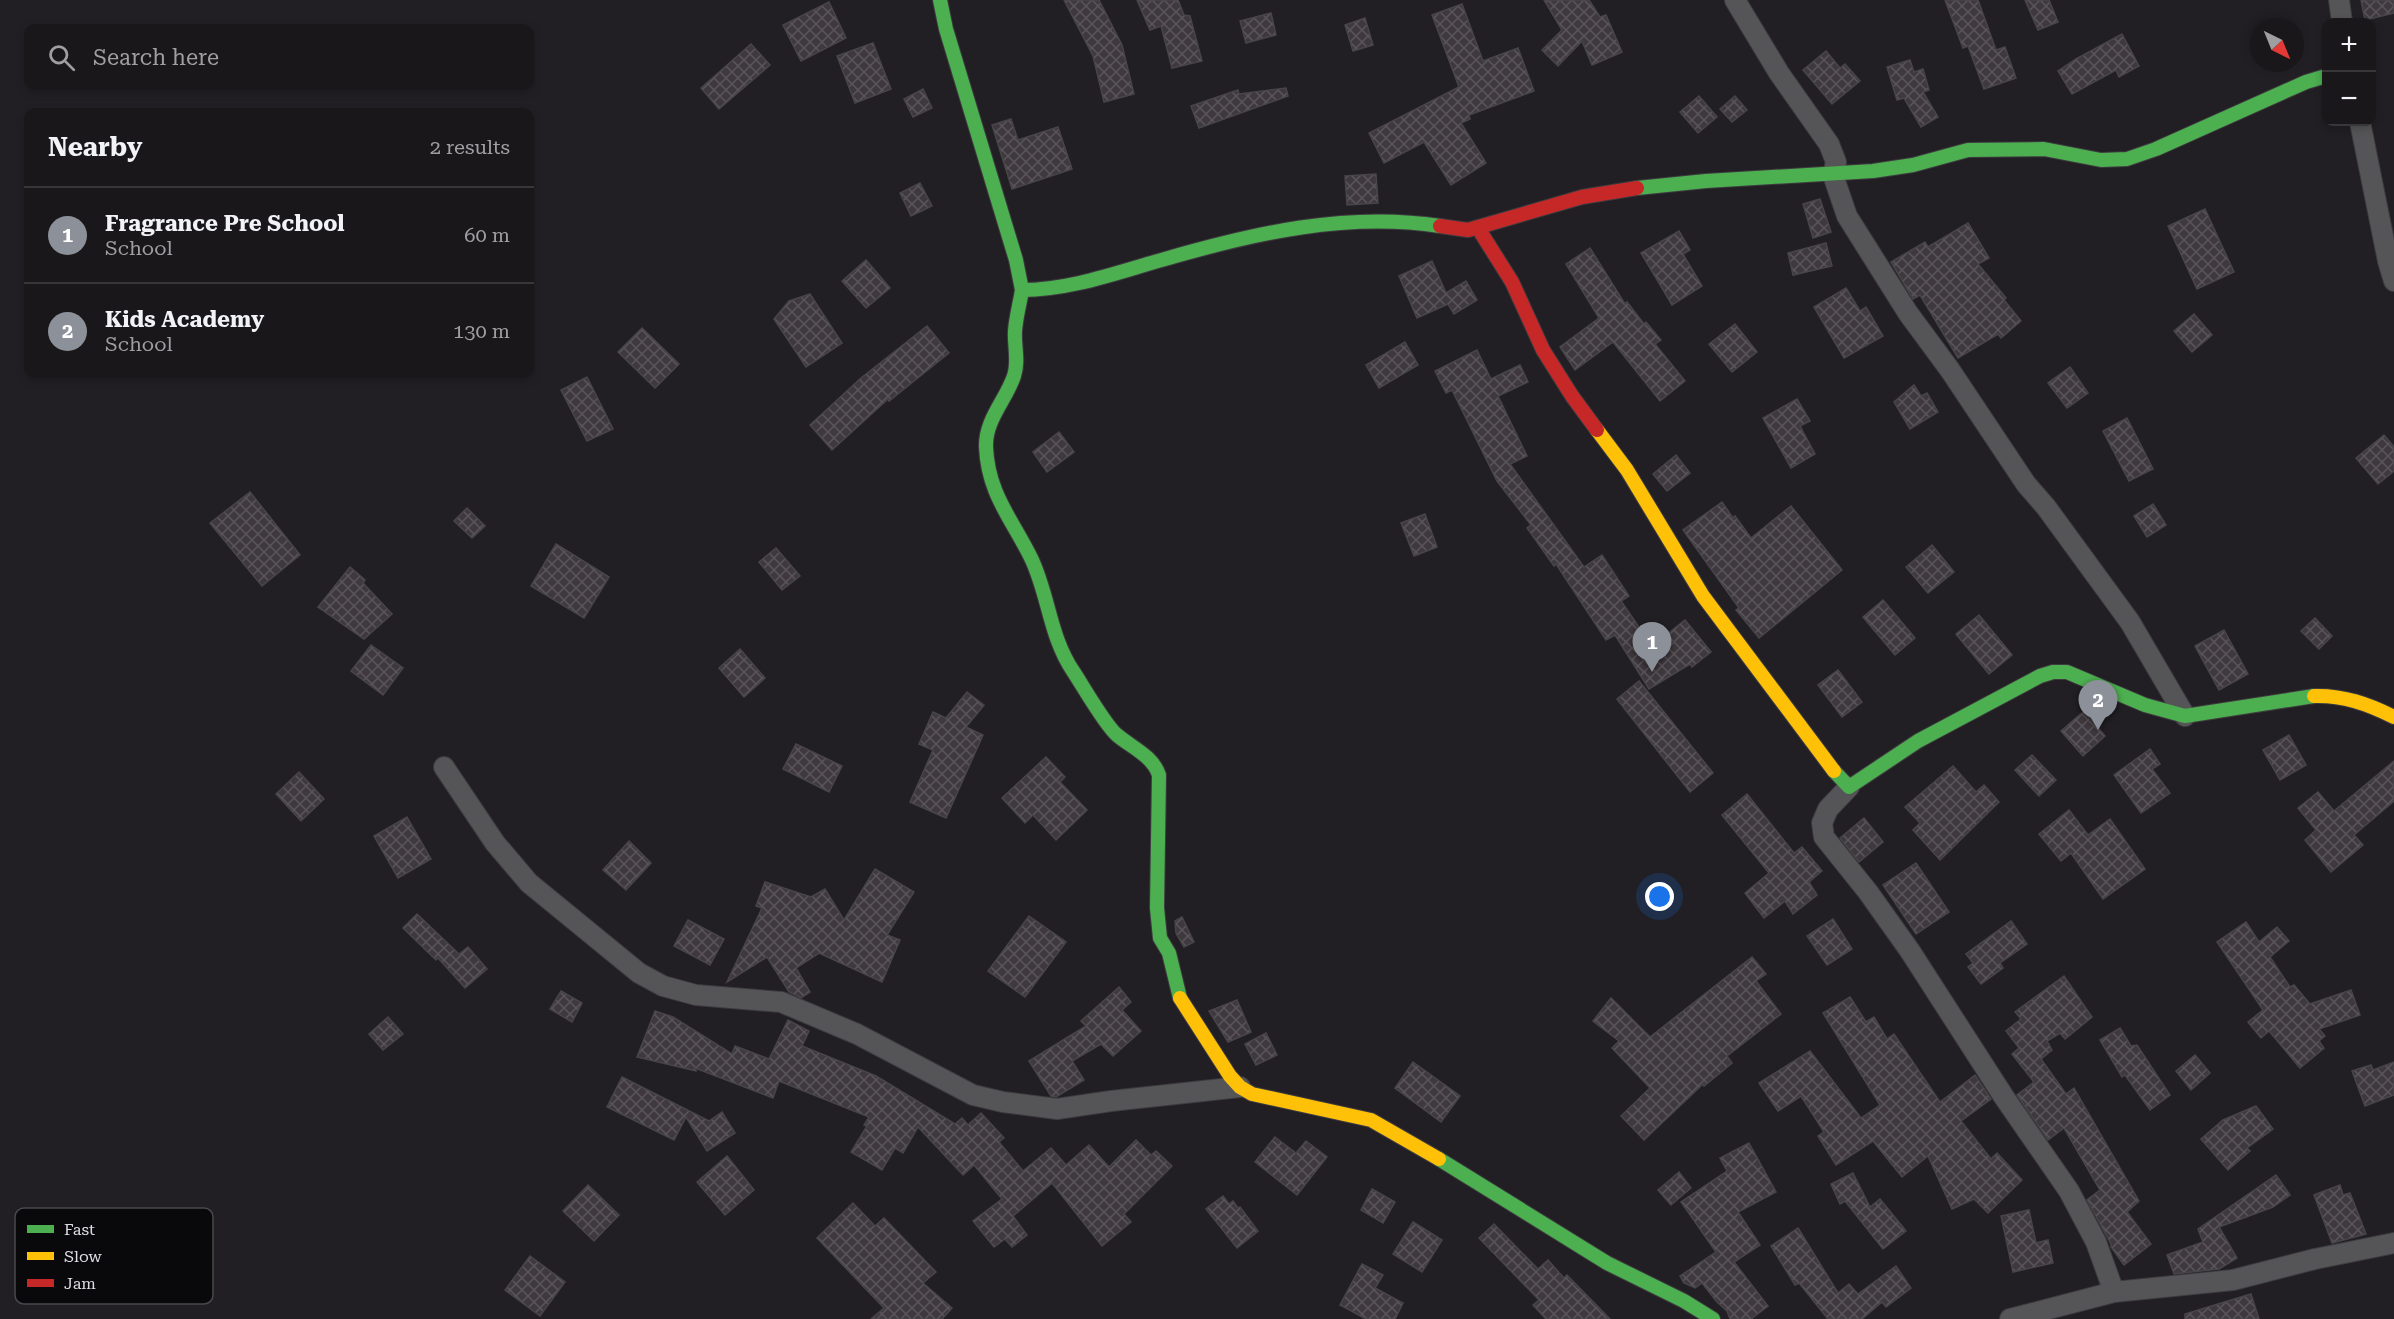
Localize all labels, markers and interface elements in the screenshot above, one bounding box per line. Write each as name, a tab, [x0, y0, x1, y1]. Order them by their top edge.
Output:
north arrow	[2250, 18, 2304, 72]
map controls	[2322, 18, 2376, 126]
button: +	[2322, 18, 2376, 72]
search box	[24, 24, 534, 90]
icon: search	[45, 41, 78, 74]
text: Search here	[93, 45, 219, 70]
button: −	[2322, 72, 2376, 126]
text: Nearby	[48, 132, 142, 162]
text: 2 results	[430, 135, 510, 159]
text: Fragrance Pre School	[105, 211, 345, 236]
text: 1	[62, 223, 73, 247]
text: 60 m	[464, 223, 510, 247]
text: School	[105, 236, 173, 260]
text: Kids Academy	[105, 307, 264, 332]
text: 2	[62, 319, 73, 343]
text: 130 m	[453, 319, 510, 343]
text: School	[105, 332, 173, 356]
pin: 1	[1632, 622, 1672, 672]
pin: 2	[2078, 680, 2118, 730]
your location	[1645, 882, 1674, 911]
legend	[15, 1208, 213, 1304]
text: Fast	[64, 1220, 95, 1239]
text: Slow	[64, 1247, 102, 1266]
text: Jam	[64, 1274, 96, 1293]

